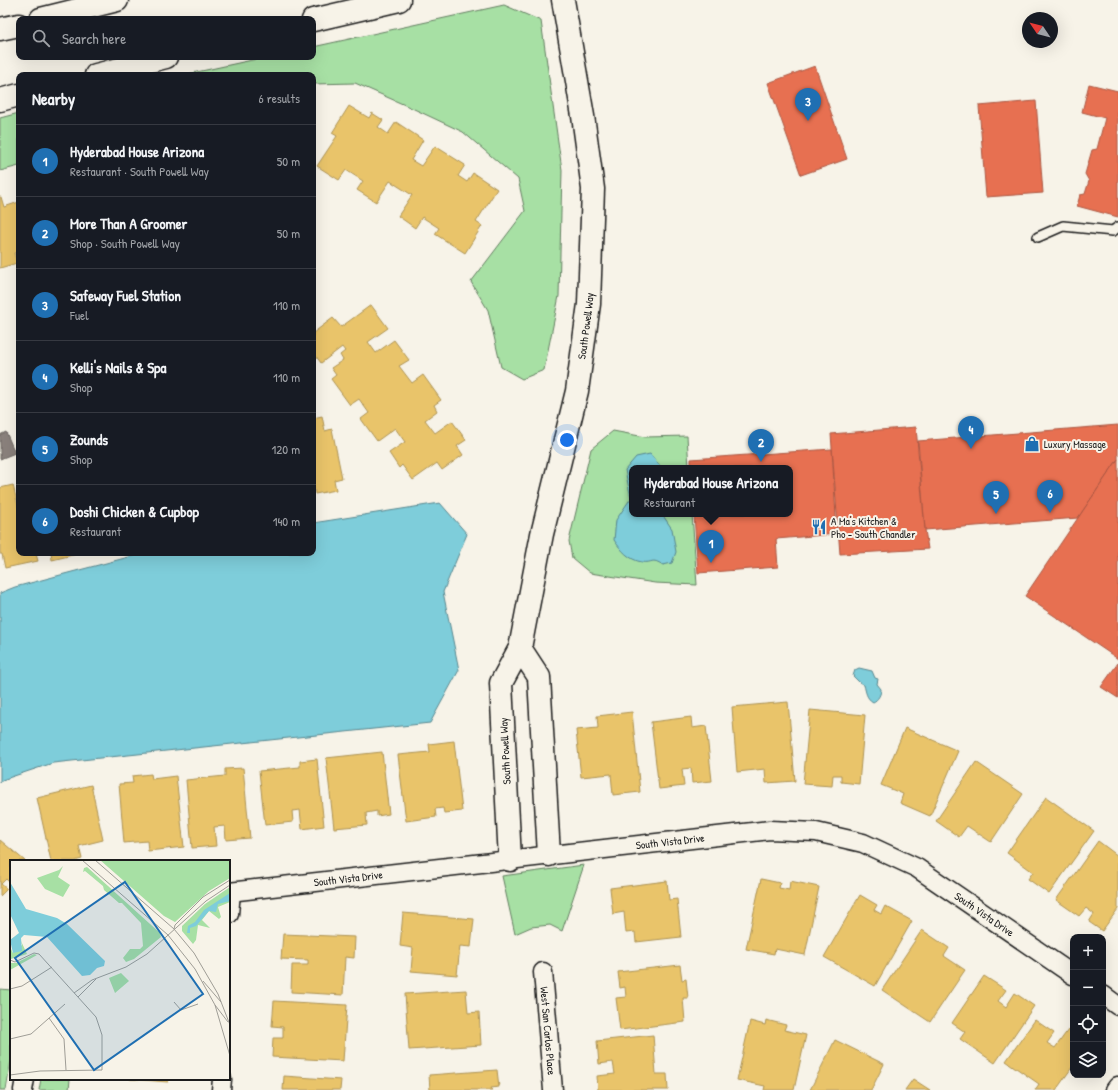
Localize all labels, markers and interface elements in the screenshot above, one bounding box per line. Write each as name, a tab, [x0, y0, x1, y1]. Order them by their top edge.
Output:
north arrow	[1022, 12, 1058, 48]
search box	[16, 16, 316, 60]
icon: search	[30, 27, 52, 49]
text: Search here	[62, 28, 126, 49]
text: Nearby	[32, 87, 75, 110]
pin: 3	[795, 88, 821, 121]
text: 6 results	[259, 89, 300, 107]
text: Hyderabad House Arizona	[70, 141, 204, 162]
text: 1	[43, 152, 47, 170]
text: 50 m	[277, 152, 300, 170]
text: Restaurant · South Powell Way	[70, 162, 209, 180]
text: More Than A Groomer	[70, 213, 187, 234]
text: 2	[42, 224, 48, 242]
text: 50 m	[277, 224, 300, 242]
text: Shop · South Powell Way	[70, 234, 180, 252]
text: Safeway Fuel Station	[70, 285, 181, 306]
street label: South Powell Way	[574, 292, 596, 360]
text: 3	[42, 296, 48, 314]
text: 110 m	[273, 296, 300, 314]
text: Fuel	[70, 306, 89, 324]
text: Kelli's Nails & Spa	[70, 357, 166, 378]
text: 4	[43, 368, 47, 386]
text: 110 m	[273, 368, 300, 386]
text: Shop	[70, 378, 92, 396]
pin: 4	[958, 416, 984, 449]
text: Zounds	[70, 429, 108, 450]
pin: 2	[748, 429, 774, 462]
your location	[557, 430, 577, 450]
shop icon: Luxury Massage	[1023, 435, 1041, 453]
place label: Luxury Massage	[1044, 437, 1107, 451]
text: 5	[42, 440, 48, 458]
text: 120 m	[272, 440, 300, 458]
text: Shop	[70, 450, 92, 468]
popup	[629, 465, 793, 517]
text: Hyderabad House Arizona	[644, 472, 778, 493]
pin: 6	[1037, 480, 1063, 513]
pin: 5	[983, 481, 1009, 514]
text: Restaurant	[644, 493, 695, 511]
text: Doshi Chicken & Cupbop	[70, 501, 199, 522]
text: 6	[42, 512, 48, 530]
text: 140 m	[273, 512, 300, 530]
place label: A Ma's Kitchen & Pho - South Chandler	[831, 514, 916, 541]
restaurant icon: A Ma's Kitchen & Pho - South Chandler	[810, 518, 828, 536]
text: Restaurant	[70, 522, 121, 540]
pin: 1	[698, 530, 724, 563]
street label: South Powell Way	[496, 717, 514, 785]
street label: South Vista Drive	[635, 830, 706, 852]
inset map	[10, 860, 230, 1080]
street label: South Vista Drive	[313, 867, 384, 889]
street label: South Vista Drive	[952, 889, 1017, 940]
map controls	[1070, 934, 1106, 1078]
button: +	[1070, 934, 1106, 970]
button: −	[1070, 970, 1106, 1006]
street label: West San Carlos Place	[537, 986, 559, 1076]
button: locate	[1070, 1006, 1106, 1042]
button: layers	[1070, 1042, 1106, 1078]

